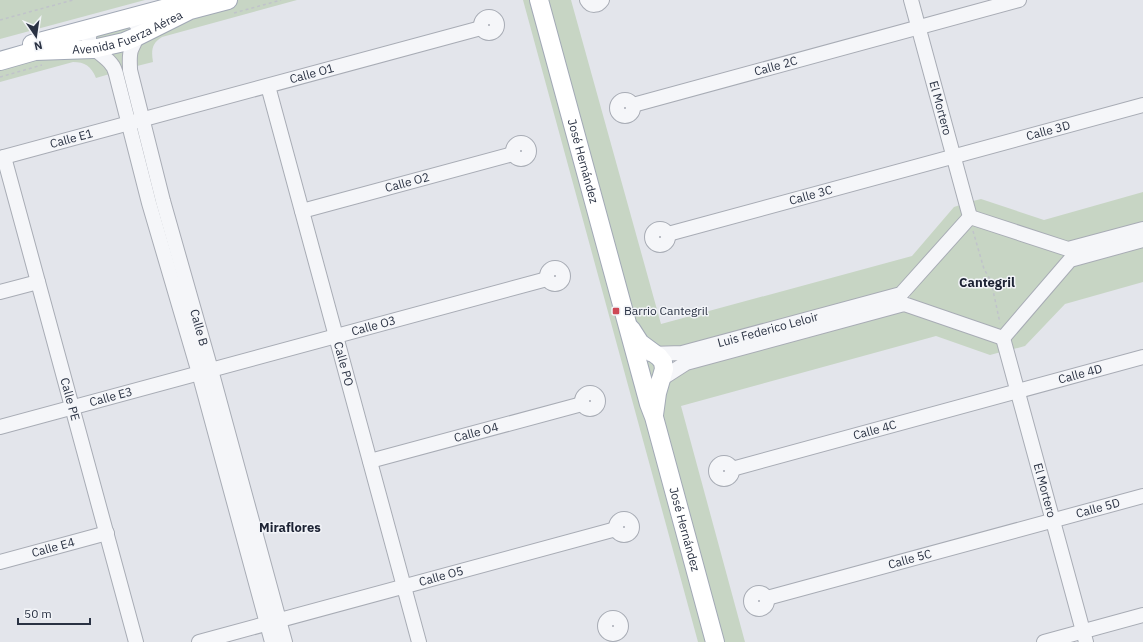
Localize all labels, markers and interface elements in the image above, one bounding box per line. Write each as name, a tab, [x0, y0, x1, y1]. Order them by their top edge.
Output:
street label: Avenida Fuerza Aérea	[72, 7, 185, 57]
north arrow	[16, 16, 56, 56]
text: N	[33, 38, 44, 53]
street label: Calle 2C	[752, 52, 800, 79]
street label: Calle O1	[288, 60, 336, 86]
street label: El Mortero	[926, 79, 956, 137]
street label: José Hernández	[565, 117, 602, 205]
street label: Calle 3D	[1024, 117, 1072, 143]
street label: Calle E1	[48, 125, 95, 151]
street label: Calle O2	[383, 169, 431, 195]
street label: Calle 3C	[787, 182, 835, 208]
district label: Cantegril	[959, 274, 1015, 291]
place label: Barrio Cantegril	[624, 303, 708, 318]
marker: Barrio Cantegril	[611, 306, 621, 316]
street label: Calle B	[187, 307, 212, 348]
street label: Luis Federico Leloir	[716, 308, 820, 350]
street label: Calle O3	[350, 312, 397, 339]
street label: Calle PO	[331, 340, 357, 388]
street label: Calle 4D	[1056, 360, 1104, 387]
street label: Calle PE	[57, 376, 83, 422]
street label: Calle E3	[88, 383, 134, 409]
street label: Calle 4C	[851, 416, 899, 443]
street label: Calle O4	[452, 419, 500, 445]
street label: El Mortero	[1030, 461, 1060, 519]
street label: José Hernández	[666, 485, 704, 573]
street label: Calle 5D	[1074, 495, 1122, 521]
district label: Miraflores	[259, 519, 321, 536]
street label: Calle E4	[30, 534, 76, 560]
street label: Calle 5C	[886, 546, 934, 572]
street label: Calle O5	[417, 563, 465, 589]
scale bar	[18, 600, 90, 626]
text: 50 m	[24, 606, 52, 621]

